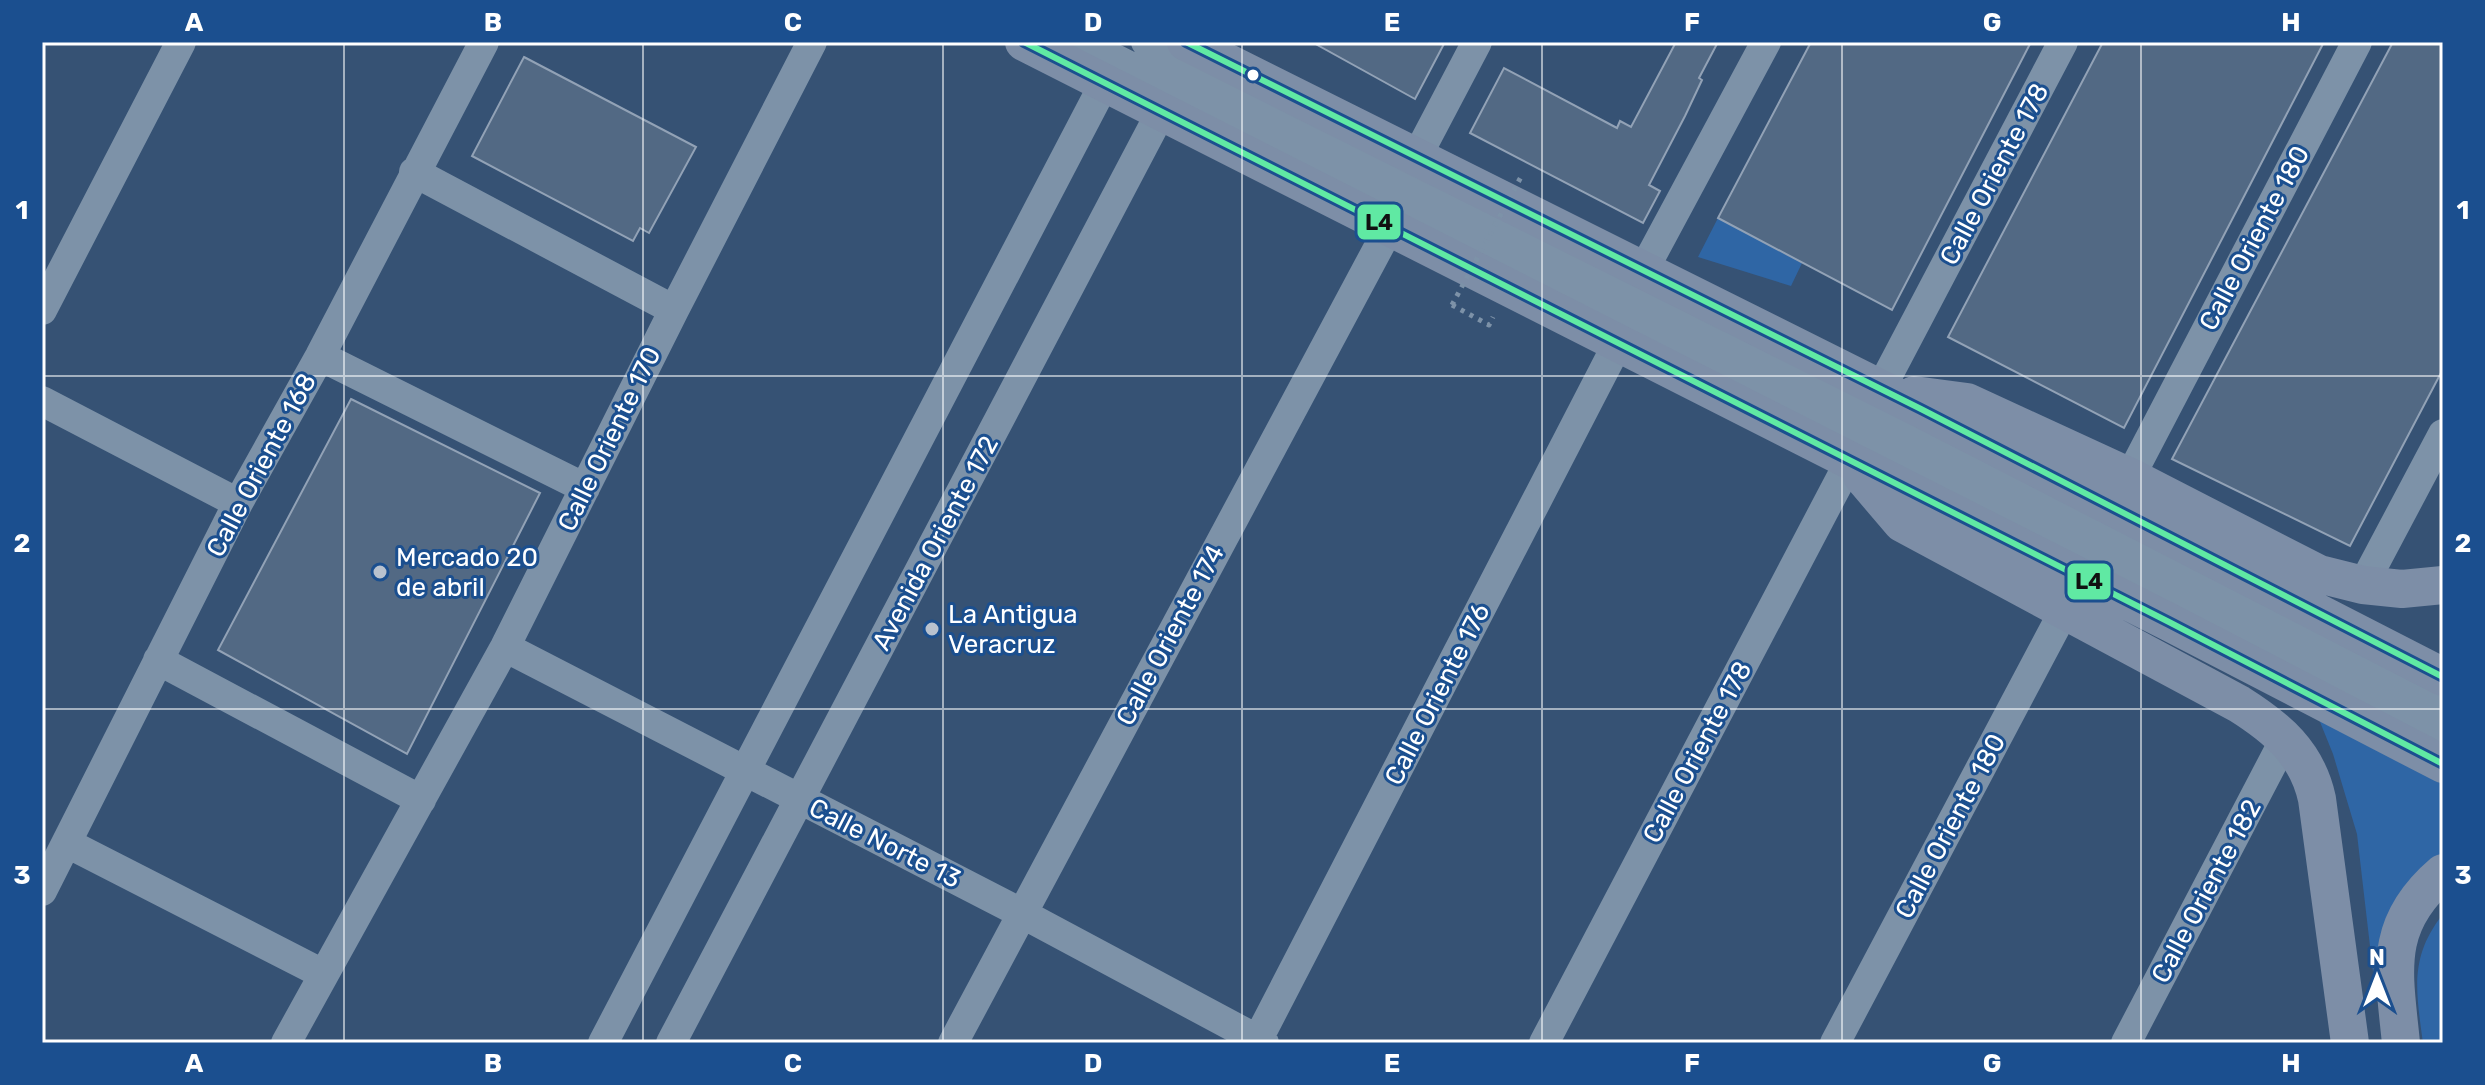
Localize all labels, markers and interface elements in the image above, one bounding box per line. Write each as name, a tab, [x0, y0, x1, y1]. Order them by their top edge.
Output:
text: A	[185, 7, 204, 38]
text: B	[484, 7, 502, 38]
text: C	[784, 7, 802, 38]
text: D	[1084, 7, 1102, 38]
text: E	[1384, 7, 1400, 38]
text: F	[1684, 7, 1700, 38]
text: G	[1983, 7, 2001, 38]
text: H	[2281, 7, 2301, 38]
unlabelled marker	[1245, 67, 1261, 83]
street label: Calle Oriente 178	[1934, 78, 2055, 270]
street label: Calle Oriente 180	[2193, 141, 2316, 336]
text: 1	[16, 195, 28, 226]
text: 1	[2457, 195, 2469, 226]
line badge: L4	[1356, 203, 1402, 241]
text: L4	[1365, 209, 1393, 236]
street label: Calle Oriente 170	[551, 342, 667, 536]
street label: Calle Oriente 168	[200, 368, 323, 562]
street label: Avenida Oriente 172	[866, 431, 1005, 656]
text: 2	[14, 528, 30, 559]
text: 2	[2455, 528, 2471, 559]
street label: Calle Oriente 174	[1110, 540, 1231, 731]
place label: Mercado 20 de abril	[396, 542, 538, 603]
line badge: L4	[2066, 562, 2112, 601]
marker: Mercado 20 de abril	[371, 563, 389, 581]
text: L4	[2075, 568, 2103, 595]
street label: Calle Oriente 176	[1378, 598, 1497, 790]
place label: La Antigua Veracruz	[948, 599, 1078, 660]
marker: La Antigua Veracruz	[923, 620, 941, 638]
street label: Calle Oriente 178	[1637, 656, 1758, 848]
street label: Calle Oriente 180	[1889, 729, 2012, 924]
street label: Calle Norte 13	[804, 792, 966, 895]
street label: Calle Oriente 182	[2145, 794, 2268, 988]
text: 3	[13, 860, 31, 891]
text: 3	[2454, 860, 2472, 891]
north arrow	[2337, 937, 2417, 1017]
text: N	[2369, 944, 2385, 971]
text: A	[185, 1048, 204, 1079]
text: B	[484, 1048, 502, 1079]
text: C	[784, 1048, 802, 1079]
text: D	[1084, 1048, 1102, 1079]
text: E	[1384, 1048, 1400, 1079]
text: F	[1684, 1048, 1700, 1079]
text: G	[1983, 1048, 2001, 1079]
text: H	[2281, 1048, 2301, 1079]

